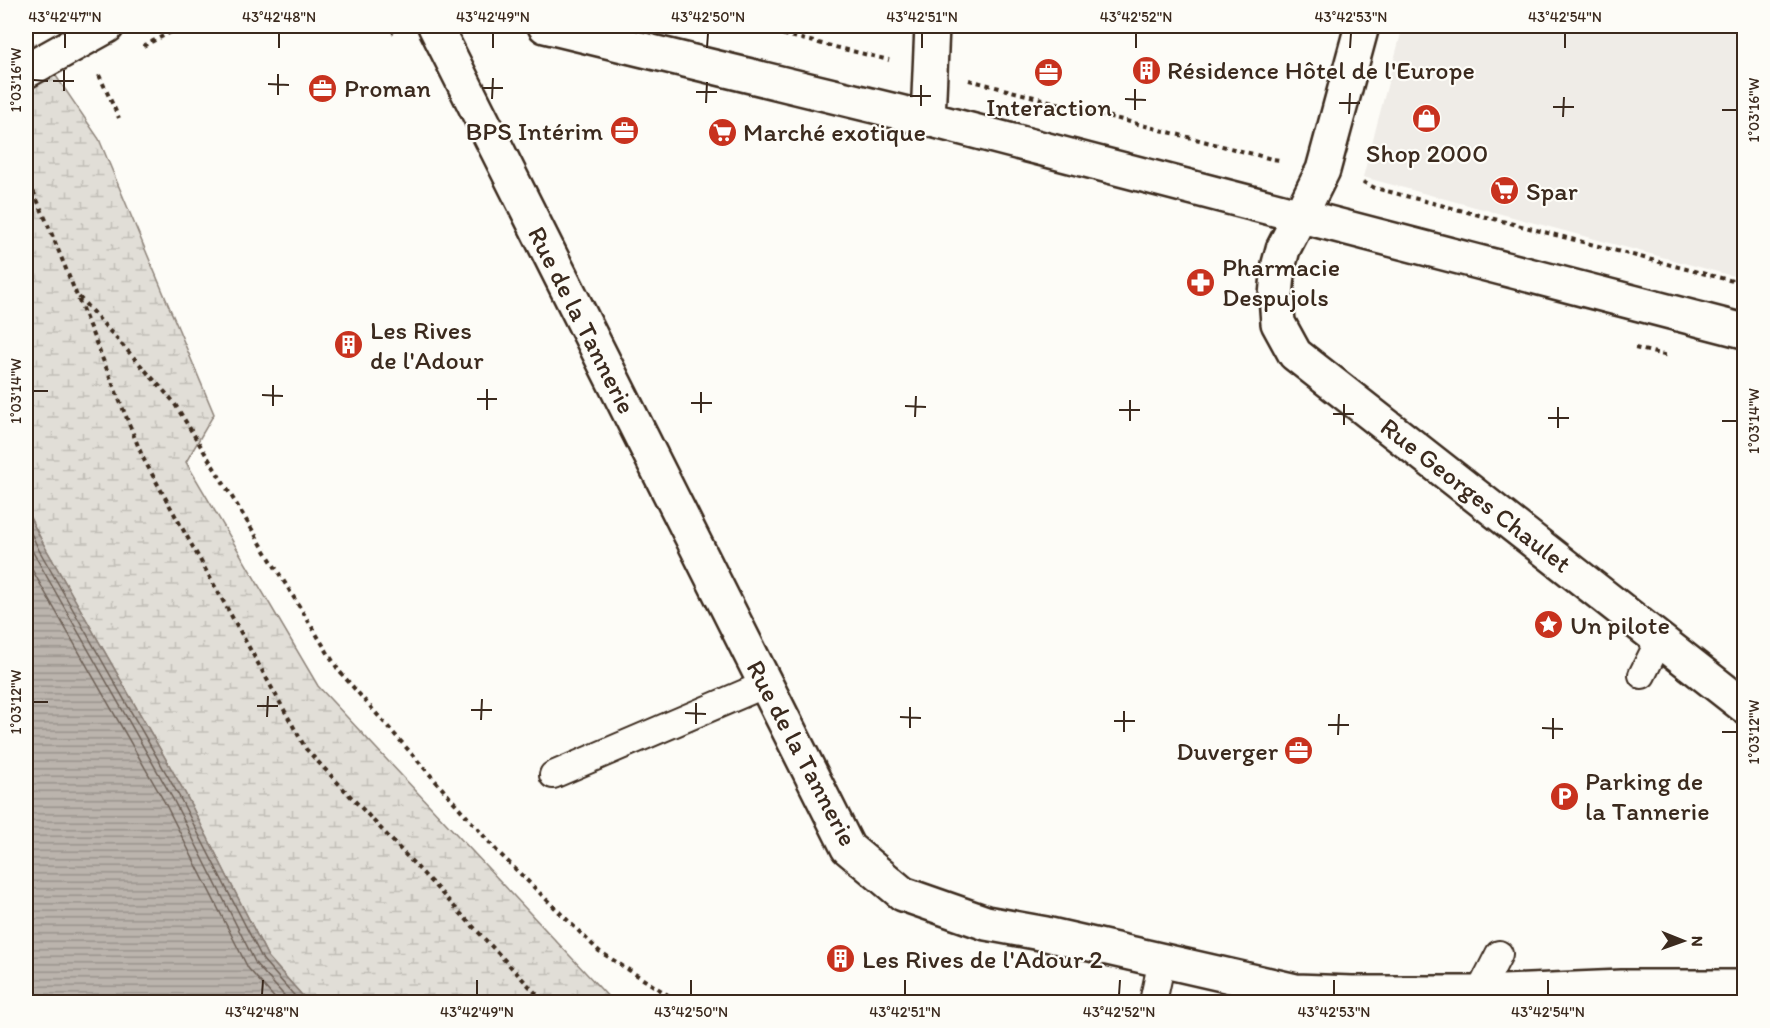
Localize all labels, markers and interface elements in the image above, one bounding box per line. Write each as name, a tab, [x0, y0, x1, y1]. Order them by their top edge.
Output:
text: 43°42'47"N	[28, 8, 102, 26]
text: 43°42'48"N	[242, 8, 316, 26]
text: 43°42'49"N	[456, 8, 530, 26]
text: 43°42'50"N	[671, 8, 745, 26]
text: 43°42'51"N	[886, 8, 958, 26]
text: 43°42'52"N	[1100, 8, 1172, 26]
text: 43°42'53"N	[1315, 8, 1387, 26]
text: 43°42'54"N	[1528, 8, 1602, 26]
text: 1°03'16"W	[7, 47, 25, 112]
building icon: Résidence Hôtel de l'Europe	[1130, 54, 1162, 86]
place label: Résidence Hôtel de l'Europe	[1167, 54, 1475, 86]
office icon: Interaction	[1033, 57, 1065, 89]
office icon: Proman	[307, 72, 339, 104]
place label: Proman	[344, 72, 431, 104]
text: 1°03'16"W	[1745, 77, 1763, 142]
place label: Interaction	[986, 91, 1112, 123]
shop icon: Shop 2000	[1411, 103, 1443, 135]
place label: BPS Intérim	[466, 115, 603, 147]
office icon: BPS Intérim	[608, 115, 640, 147]
supermarket icon: Marché exotique	[706, 116, 738, 148]
place label: Marché exotique	[743, 116, 926, 148]
place label: Shop 2000	[1366, 137, 1488, 169]
supermarket icon: Spar	[1489, 175, 1521, 207]
place label: Spar	[1526, 175, 1578, 207]
street label: Rue de la Tannerie	[521, 221, 643, 419]
place label: Pharmacie Despujols	[1222, 251, 1340, 313]
pharmacy icon: Pharmacie Despujols	[1185, 266, 1217, 298]
place label: Les Rives de l'Adour	[370, 314, 484, 376]
building icon: Les Rives de l'Adour	[333, 329, 365, 361]
text: 1°03'14"W	[7, 358, 25, 424]
text: 1°03'14"W	[1745, 388, 1763, 454]
street label: Rue Georges Chaulet	[1374, 410, 1578, 580]
place icon: Un pilote	[1533, 609, 1565, 641]
place label: Un pilote	[1570, 609, 1670, 641]
street label: Rue de la Tannerie	[740, 655, 864, 851]
text: 1°03'12"W	[7, 669, 25, 734]
text: 1°03'12"W	[1745, 699, 1763, 764]
place label: Duverger	[1176, 735, 1279, 767]
office icon: Duverger	[1283, 735, 1315, 767]
place label: Parking de la Tannerie	[1585, 765, 1710, 827]
parking icon: Parking de la Tannerie	[1548, 780, 1580, 812]
north arrow	[1653, 911, 1713, 971]
text: N	[1688, 936, 1707, 947]
building icon: Les Rives de l'Adour 2	[825, 943, 857, 975]
place label: Les Rives de l'Adour 2	[862, 943, 1103, 975]
text: 43°42'48"N	[225, 1003, 299, 1021]
text: 43°42'49"N	[440, 1003, 514, 1021]
text: 43°42'50"N	[654, 1003, 728, 1021]
text: 43°42'51"N	[869, 1003, 941, 1021]
text: 43°42'52"N	[1083, 1003, 1155, 1021]
text: 43°42'53"N	[1298, 1003, 1370, 1021]
text: 43°42'54"N	[1511, 1003, 1585, 1021]

